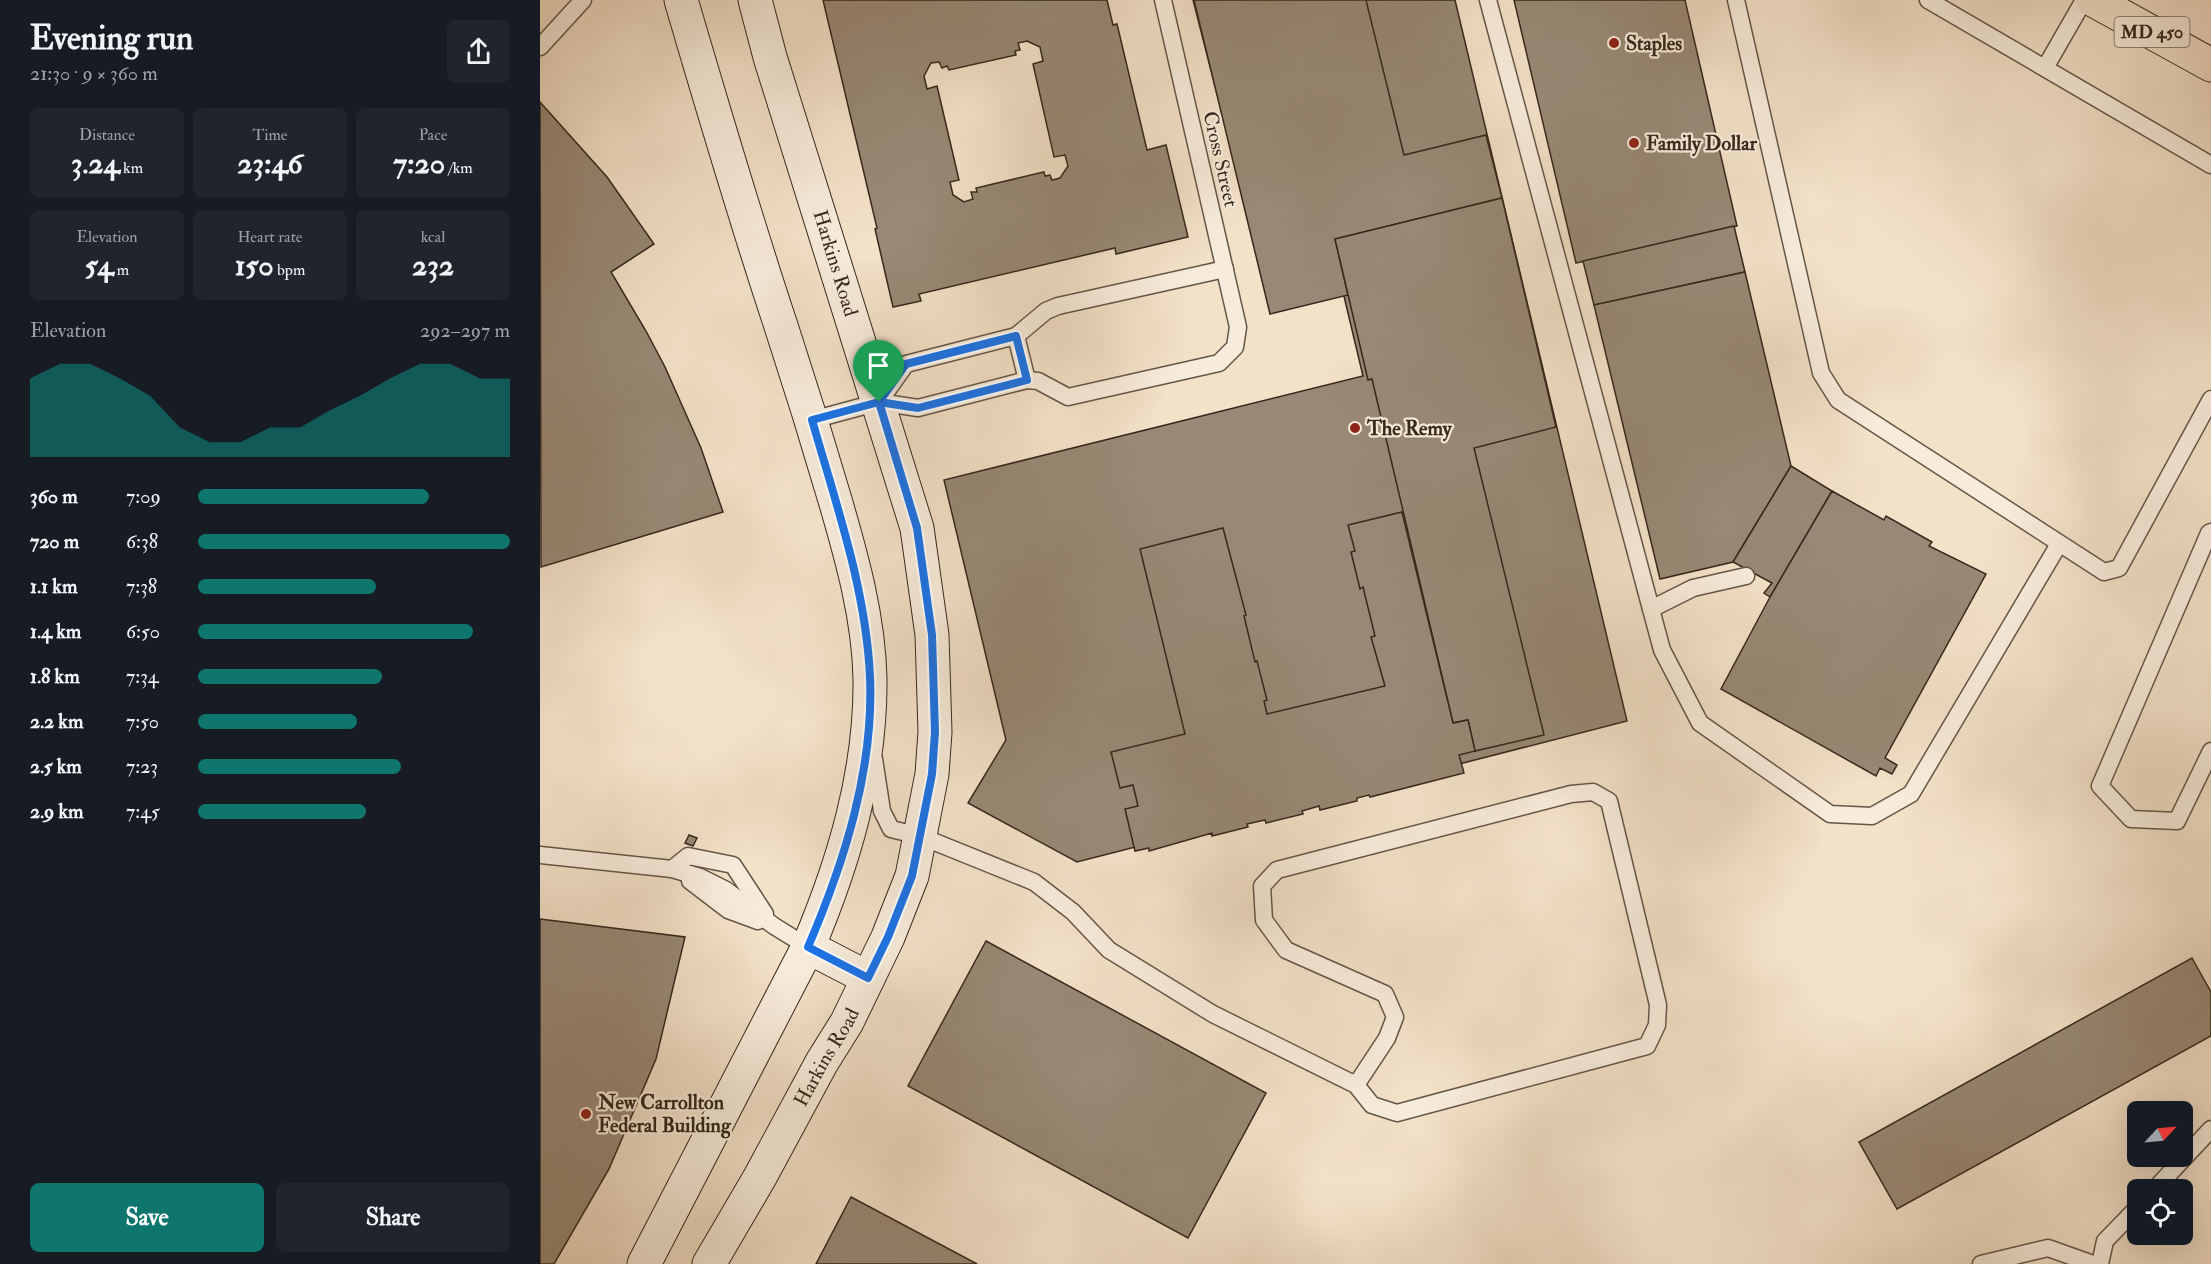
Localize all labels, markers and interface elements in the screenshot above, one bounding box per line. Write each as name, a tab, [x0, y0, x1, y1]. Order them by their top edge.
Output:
road number: MD 450	[2114, 17, 2190, 47]
text: Evening run	[30, 18, 193, 59]
button: share	[447, 20, 510, 83]
place label: Staples	[1626, 31, 1682, 57]
marker: Staples	[1607, 36, 1621, 50]
text: 21:30 · 9 × 360 m	[30, 61, 158, 86]
street label: Cross Street	[1197, 109, 1244, 210]
text: Distance	[79, 125, 135, 145]
text: Time	[253, 125, 287, 145]
text: Pace	[419, 125, 447, 145]
place label: Family Dollar	[1646, 131, 1757, 157]
marker: Family Dollar	[1627, 136, 1641, 150]
text: 3.24	[71, 145, 120, 182]
text: 23:46	[237, 145, 303, 182]
text: 7:20	[393, 145, 445, 182]
text: km	[120, 158, 143, 178]
text: /km	[445, 158, 473, 178]
street label: Harkins Road	[807, 207, 864, 320]
text: Elevation	[77, 227, 137, 247]
text: Heart rate	[237, 227, 303, 247]
text: kcal	[421, 227, 445, 247]
text: 54	[85, 247, 113, 284]
text: 150	[235, 247, 274, 284]
text: 232	[412, 247, 454, 284]
text: m	[113, 260, 129, 280]
text: bpm	[274, 260, 305, 280]
text: Elevation	[30, 318, 106, 343]
text: 292–297 m	[420, 318, 510, 343]
pin	[853, 340, 904, 402]
icon: arrive	[862, 349, 895, 382]
place label: The Remy	[1366, 416, 1453, 442]
marker: The Remy	[1348, 421, 1362, 435]
text: 360 m	[30, 484, 78, 509]
text: 7:09	[126, 484, 161, 509]
text: 720 m	[30, 529, 79, 554]
text: 6:38	[126, 529, 158, 554]
text: 1.1 km	[30, 574, 77, 599]
text: 7:38	[126, 574, 157, 599]
text: 1.4 km	[30, 619, 81, 644]
text: 6:50	[126, 619, 160, 644]
text: 1.8 km	[30, 664, 80, 689]
text: 7:34	[126, 664, 159, 689]
text: 2.2 km	[30, 709, 83, 734]
text: 7:50	[126, 709, 159, 734]
text: 2.5 km	[30, 754, 82, 779]
text: 7:23	[126, 754, 158, 779]
text: 2.9 km	[30, 799, 84, 824]
text: 7:45	[126, 799, 160, 824]
street label: Harkins Road	[788, 1004, 865, 1111]
place label: New Carrollton Federal Building	[597, 1090, 732, 1139]
north arrow	[2127, 1101, 2193, 1167]
map controls	[2127, 1101, 2193, 1245]
marker: New Carrollton Federal Building	[579, 1107, 593, 1121]
button: locate	[2127, 1179, 2193, 1245]
button: Save	[30, 1183, 264, 1252]
button: Share	[276, 1183, 510, 1252]

